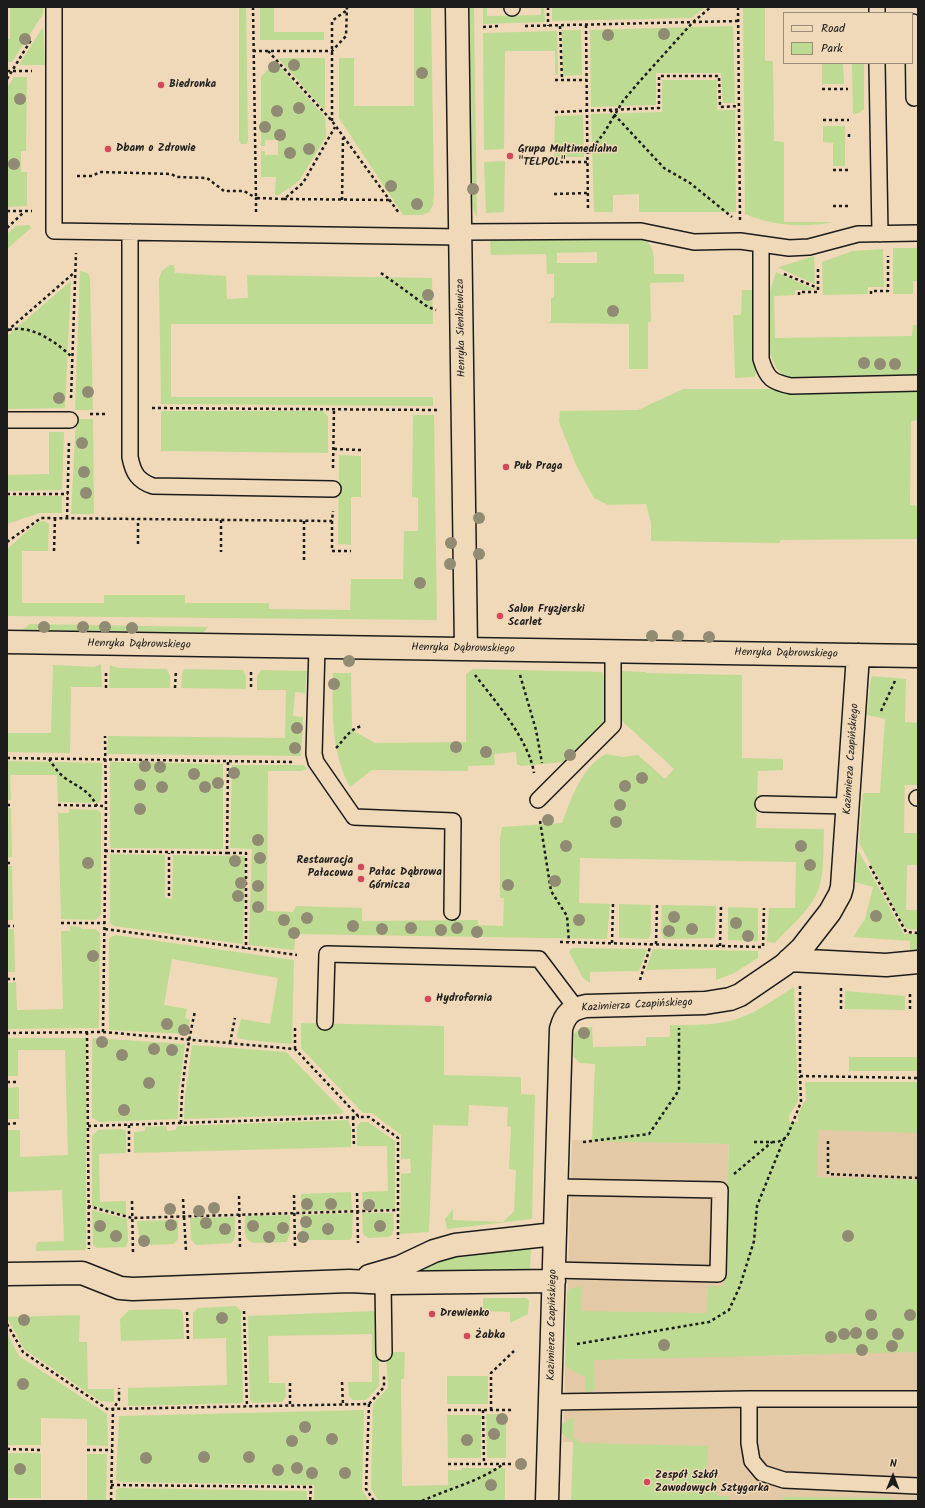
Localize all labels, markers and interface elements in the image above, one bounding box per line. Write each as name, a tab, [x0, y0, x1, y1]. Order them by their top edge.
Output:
legend	[783, 12, 913, 64]
text: Road	[821, 19, 845, 38]
text: Park	[821, 39, 843, 58]
place label: Biedronka	[169, 78, 216, 92]
marker: Biedronka	[156, 80, 166, 90]
place label: Dbam o Zdrowie	[116, 142, 196, 156]
place label: Grupa Multimedialna "TELPOL"	[518, 143, 617, 169]
marker: Dbam o Zdrowie	[103, 144, 113, 154]
marker: Grupa Multimedialna "TELPOL"	[505, 151, 515, 161]
street label: Henryka Sienkiewicza	[455, 279, 469, 377]
place label: Pub Praga	[514, 460, 562, 474]
marker: Pub Praga	[501, 462, 511, 472]
place label: Salon Fryzjerski Scarlet	[508, 603, 585, 629]
marker: Salon Fryzjerski Scarlet	[495, 611, 505, 621]
street label: Henryka Dąbrowskiego	[87, 637, 191, 653]
street label: Henryka Dąbrowskiego	[411, 641, 515, 657]
street label: Henryka Dąbrowskiego	[734, 646, 838, 662]
street label: Kazimierza Czapińskiego	[842, 703, 862, 815]
place label: Restauracja Pałacowa	[297, 854, 353, 880]
marker: Restauracja Pałacowa	[356, 862, 366, 872]
place label: Pałac Dąbrowa Górnicza	[369, 866, 442, 892]
marker: Pałac Dąbrowa Górnicza	[356, 874, 366, 884]
place label: Hydrofornia	[436, 992, 492, 1006]
marker: Hydrofornia	[423, 994, 433, 1004]
street label: Kazimierza Czapińskiego	[581, 996, 693, 1016]
street label: Kazimierza Czapińskiego	[545, 1269, 561, 1381]
place label: Drewienko	[440, 1307, 489, 1321]
marker: Drewienko	[427, 1309, 437, 1319]
place label: Żabka	[475, 1329, 505, 1343]
marker: Żabka	[462, 1331, 472, 1341]
text: N	[890, 1455, 897, 1473]
north arrow	[873, 1456, 913, 1496]
place label: Zespół Szkół Zawodowych Sztygarka	[655, 1469, 769, 1495]
marker: Zespół Szkół Zawodowych Sztygarka	[642, 1477, 652, 1487]

